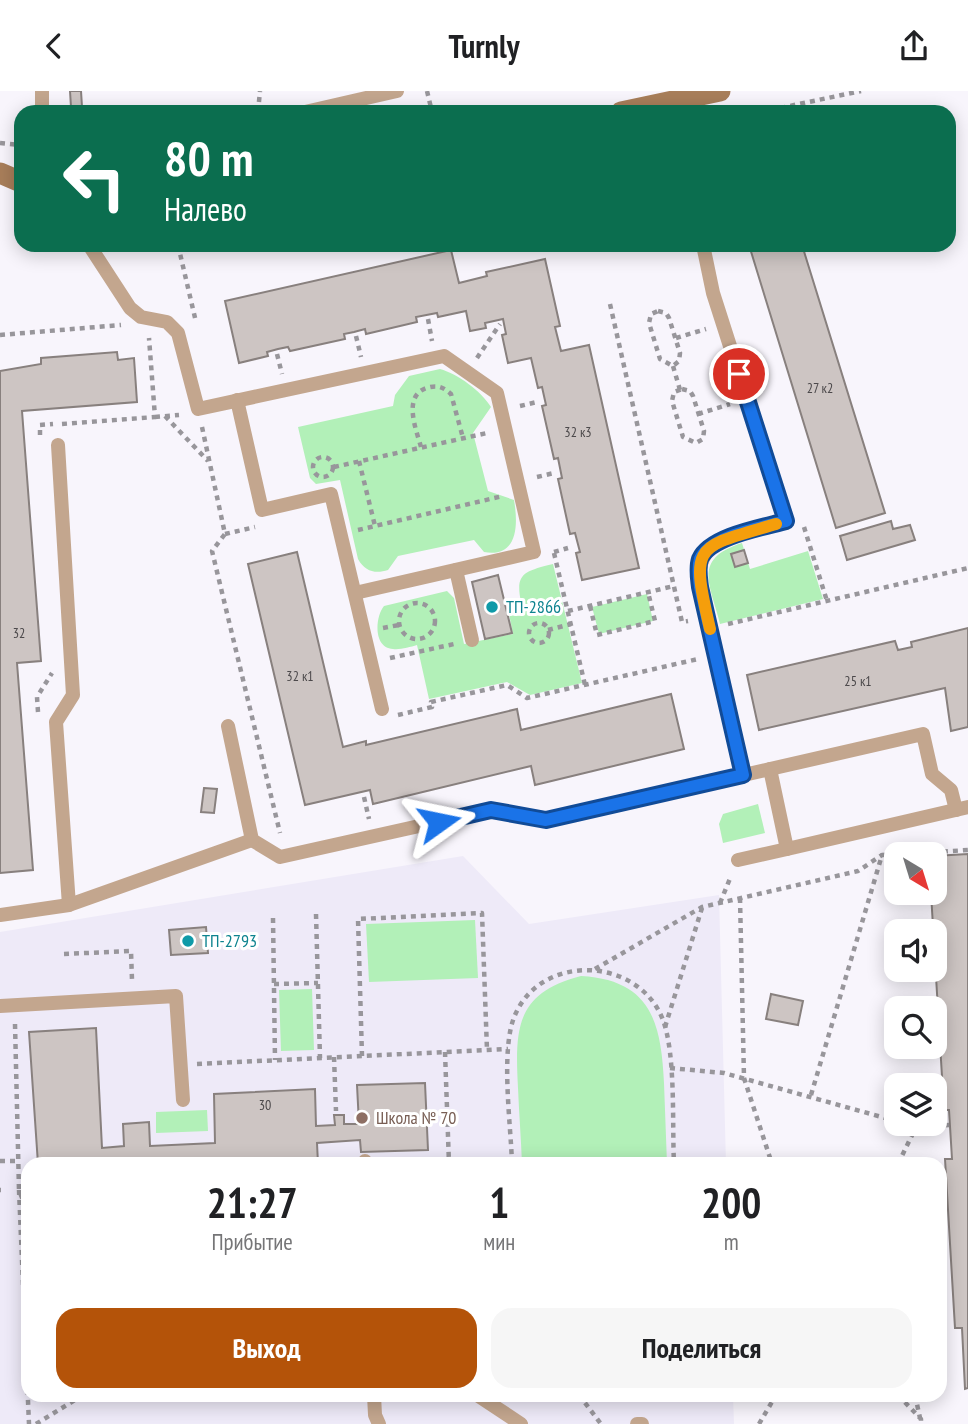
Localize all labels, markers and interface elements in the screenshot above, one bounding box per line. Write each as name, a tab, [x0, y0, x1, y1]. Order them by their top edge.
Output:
text: Turnly	[448, 25, 520, 67]
icon: back	[35, 27, 73, 65]
icon: share	[895, 27, 933, 65]
text: 80 m	[164, 126, 253, 190]
icon: left	[49, 133, 140, 224]
text: Налево	[164, 188, 247, 230]
pin	[709, 344, 769, 404]
icon: arrive	[720, 355, 758, 393]
house number: 27 к2	[807, 379, 833, 397]
house number: 32 к3	[564, 423, 592, 441]
place label: ТП-2866	[506, 595, 561, 618]
marker: ТП-2866	[484, 599, 500, 615]
house number: 32	[13, 624, 25, 642]
house number: 32 к1	[286, 667, 314, 685]
house number: 25 к1	[844, 672, 872, 690]
position arrow	[402, 785, 476, 859]
north arrow	[884, 842, 947, 905]
map controls	[884, 842, 947, 1136]
button: sound	[884, 919, 947, 982]
place label: ТП-2793	[202, 929, 257, 952]
marker: ТП-2793	[180, 933, 196, 949]
button: search	[884, 996, 947, 1059]
button: layers	[884, 1073, 947, 1136]
house number: 30	[259, 1096, 271, 1114]
place label: Школа № 70	[376, 1106, 456, 1129]
marker: Школа № 70	[354, 1110, 370, 1126]
text: 21:27	[207, 1175, 298, 1230]
text: 1	[489, 1175, 509, 1230]
text: 200	[701, 1175, 761, 1230]
text: Прибытие	[211, 1227, 293, 1256]
text: мин	[483, 1227, 515, 1256]
text: m	[724, 1227, 739, 1256]
button: Выход	[56, 1308, 477, 1388]
button: Поделиться	[491, 1308, 912, 1388]

